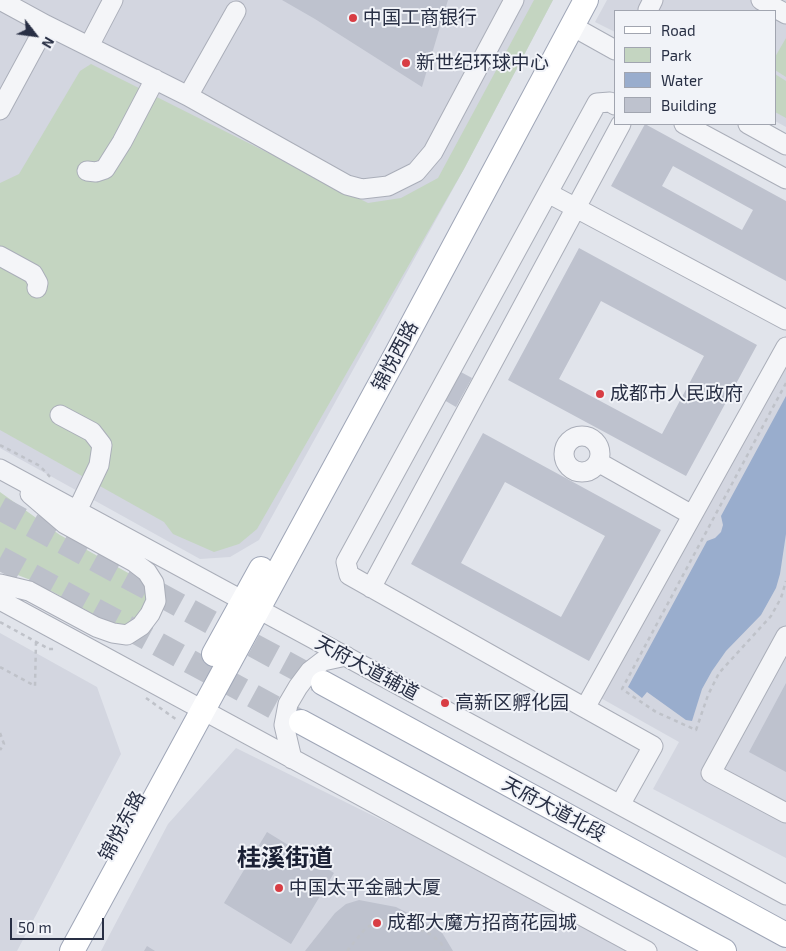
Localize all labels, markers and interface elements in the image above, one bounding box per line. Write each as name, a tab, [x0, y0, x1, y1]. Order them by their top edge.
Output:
place label: 中国工商银行	[363, 7, 477, 29]
north arrow	[10, 10, 60, 60]
legend	[614, 10, 776, 125]
marker: 中国工商银行	[347, 12, 359, 24]
text: Road	[661, 21, 696, 39]
text: N	[39, 34, 58, 51]
text: Park	[661, 46, 692, 64]
place label: 新世纪环球中心	[416, 52, 549, 74]
marker: 新世纪环球中心	[400, 57, 412, 69]
text: Water	[661, 71, 703, 89]
text: Building	[661, 96, 716, 114]
street label: 锦悦西路	[367, 317, 423, 395]
place label: 成都市人民政府	[610, 383, 743, 405]
marker: 成都市人民政府	[594, 388, 606, 400]
street label: 天府大道辅道	[311, 631, 423, 705]
place label: 高新区孵化园	[455, 692, 569, 714]
marker: 高新区孵化园	[439, 697, 451, 709]
street label: 天府大道北段	[498, 772, 610, 846]
street label: 锦悦东路	[94, 787, 150, 865]
district label: 桂溪街道	[237, 844, 333, 872]
place label: 中国太平金融大厦	[289, 877, 441, 899]
marker: 中国太平金融大厦	[273, 882, 285, 894]
scale bar	[12, 908, 106, 940]
place label: 成都大魔方招商花园城	[387, 912, 577, 934]
marker: 成都大魔方招商花园城	[371, 917, 383, 929]
text: 50 m	[18, 918, 52, 936]

